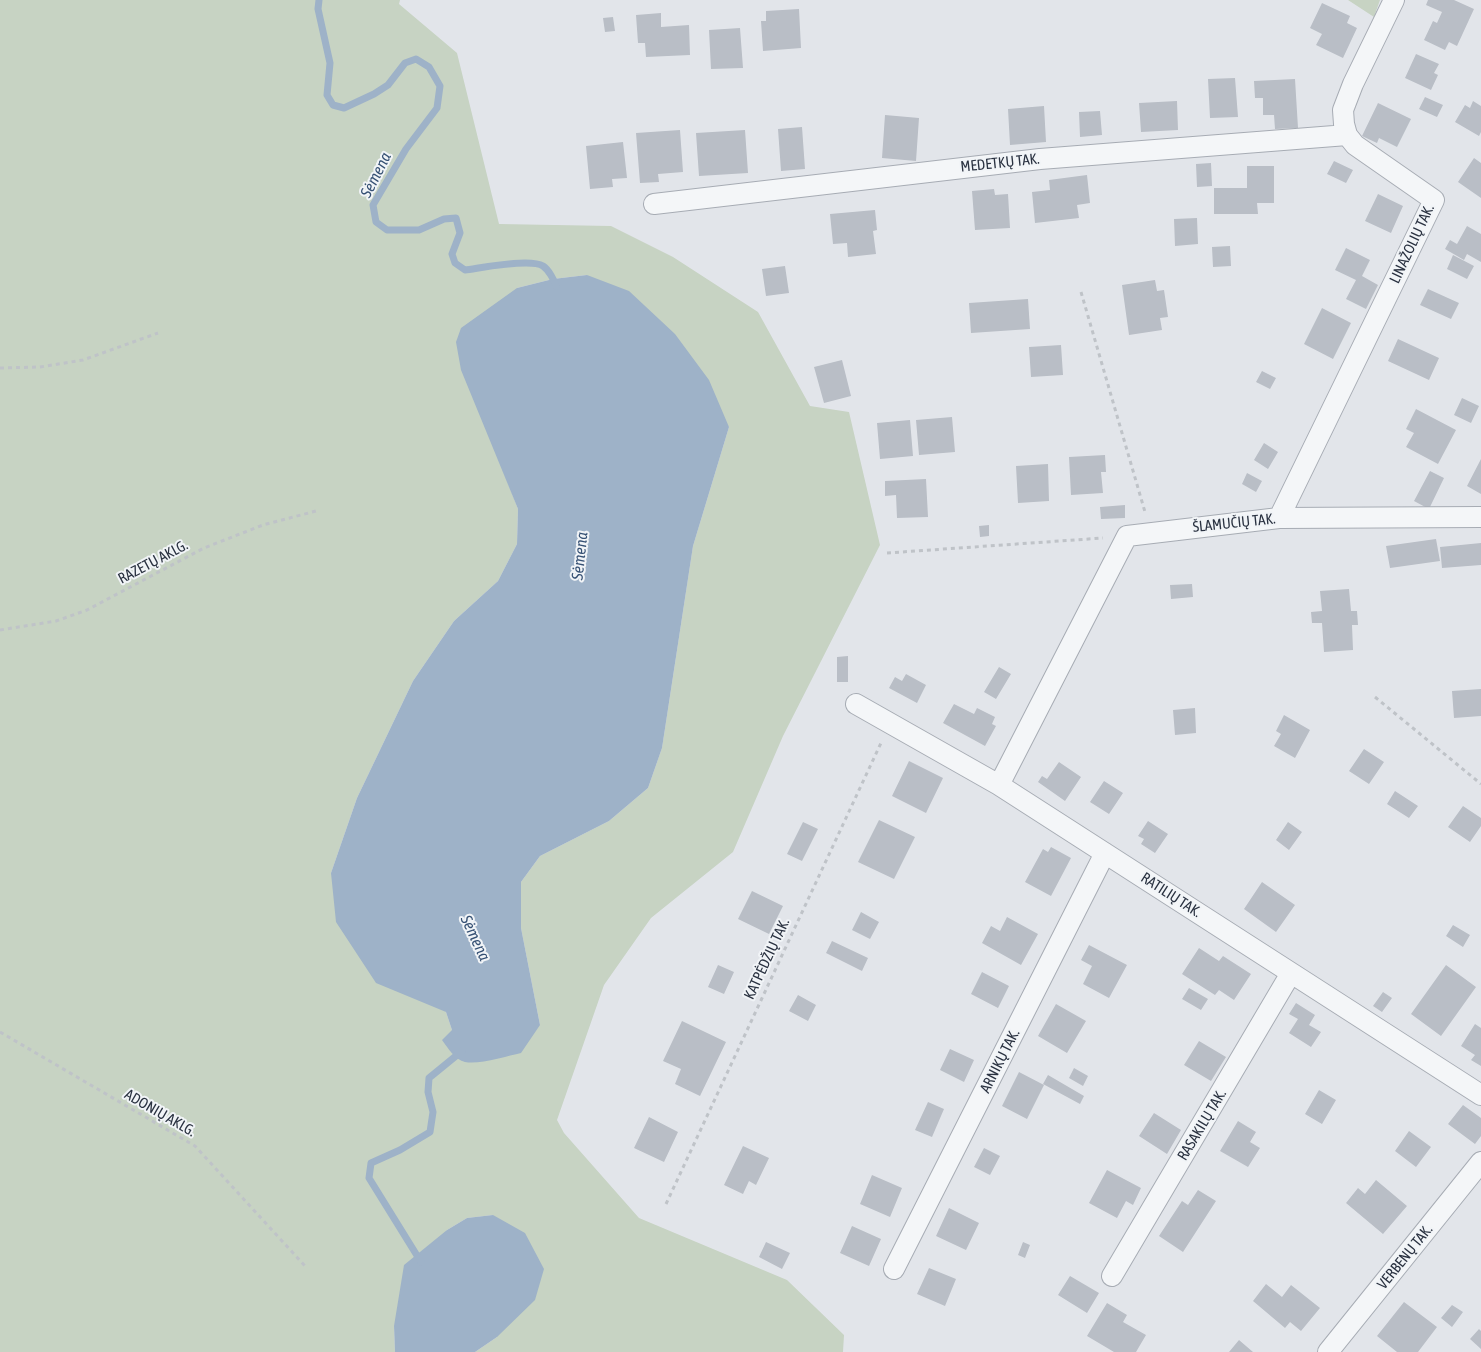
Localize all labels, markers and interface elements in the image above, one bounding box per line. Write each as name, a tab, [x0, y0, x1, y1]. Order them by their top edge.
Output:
water label: Sėmena	[357, 149, 395, 201]
street label: MEDETKŲ TAK.	[960, 150, 1040, 176]
street label: LINAŽOLIŲ TAK.	[1386, 202, 1438, 286]
street label: ŠLAMUČIŲ TAK.	[1192, 510, 1276, 536]
water label: Sėmena	[568, 531, 592, 581]
street label: RAZETŲ AKLG.	[115, 536, 191, 588]
street label: RATILIŲ TAK.	[1137, 869, 1205, 921]
water label: Sėmena	[456, 912, 494, 964]
street label: KATPĖDŽIŲ TAK.	[740, 916, 794, 1002]
street label: ARNIKŲ TAK.	[976, 1026, 1024, 1096]
street label: ADONIŲ AKLG.	[121, 1085, 199, 1141]
street label: RASAKILŲ TAK.	[1174, 1086, 1230, 1164]
street label: VERBENŲ TAK.	[1374, 1221, 1436, 1293]

